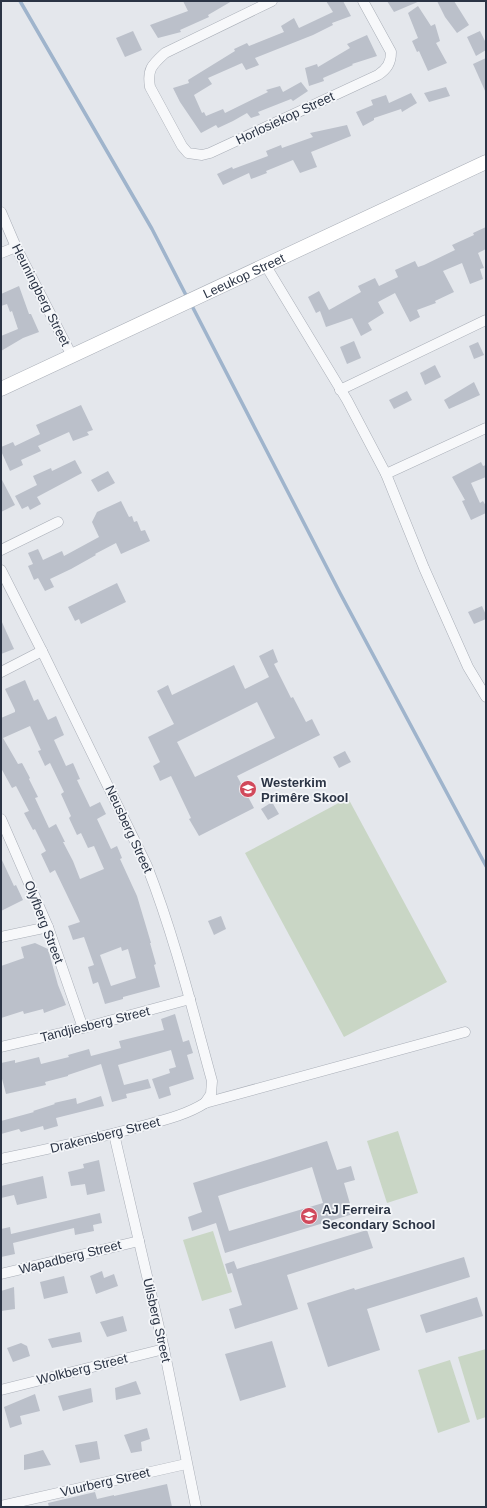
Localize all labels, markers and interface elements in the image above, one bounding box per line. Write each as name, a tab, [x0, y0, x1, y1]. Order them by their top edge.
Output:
street label: Horlosiekop Street	[233, 88, 337, 147]
street label: Heuningberg Street	[9, 241, 73, 349]
street label: Leeukop Street	[201, 250, 287, 301]
place label: Westerkim Primêre Skool	[261, 775, 348, 805]
school or university icon: Westerkim Primêre Skool	[238, 779, 258, 799]
street label: Neusberg Street	[102, 783, 156, 875]
street label: Olyfberg Street	[21, 878, 67, 966]
street label: Tandjiesberg Street	[39, 1003, 152, 1045]
street label: Drakensberg Street	[48, 1114, 162, 1156]
place label: AJ Ferreira Secondary School	[322, 1202, 435, 1232]
school or university icon: AJ Ferreira Secondary School	[299, 1206, 319, 1226]
street label: Wapadberg Street	[17, 1237, 123, 1277]
street label: Uilsberg Street	[140, 1276, 174, 1364]
street label: Wolkberg Street	[35, 1350, 129, 1388]
street label: Vuurberg Street	[59, 1464, 152, 1500]

